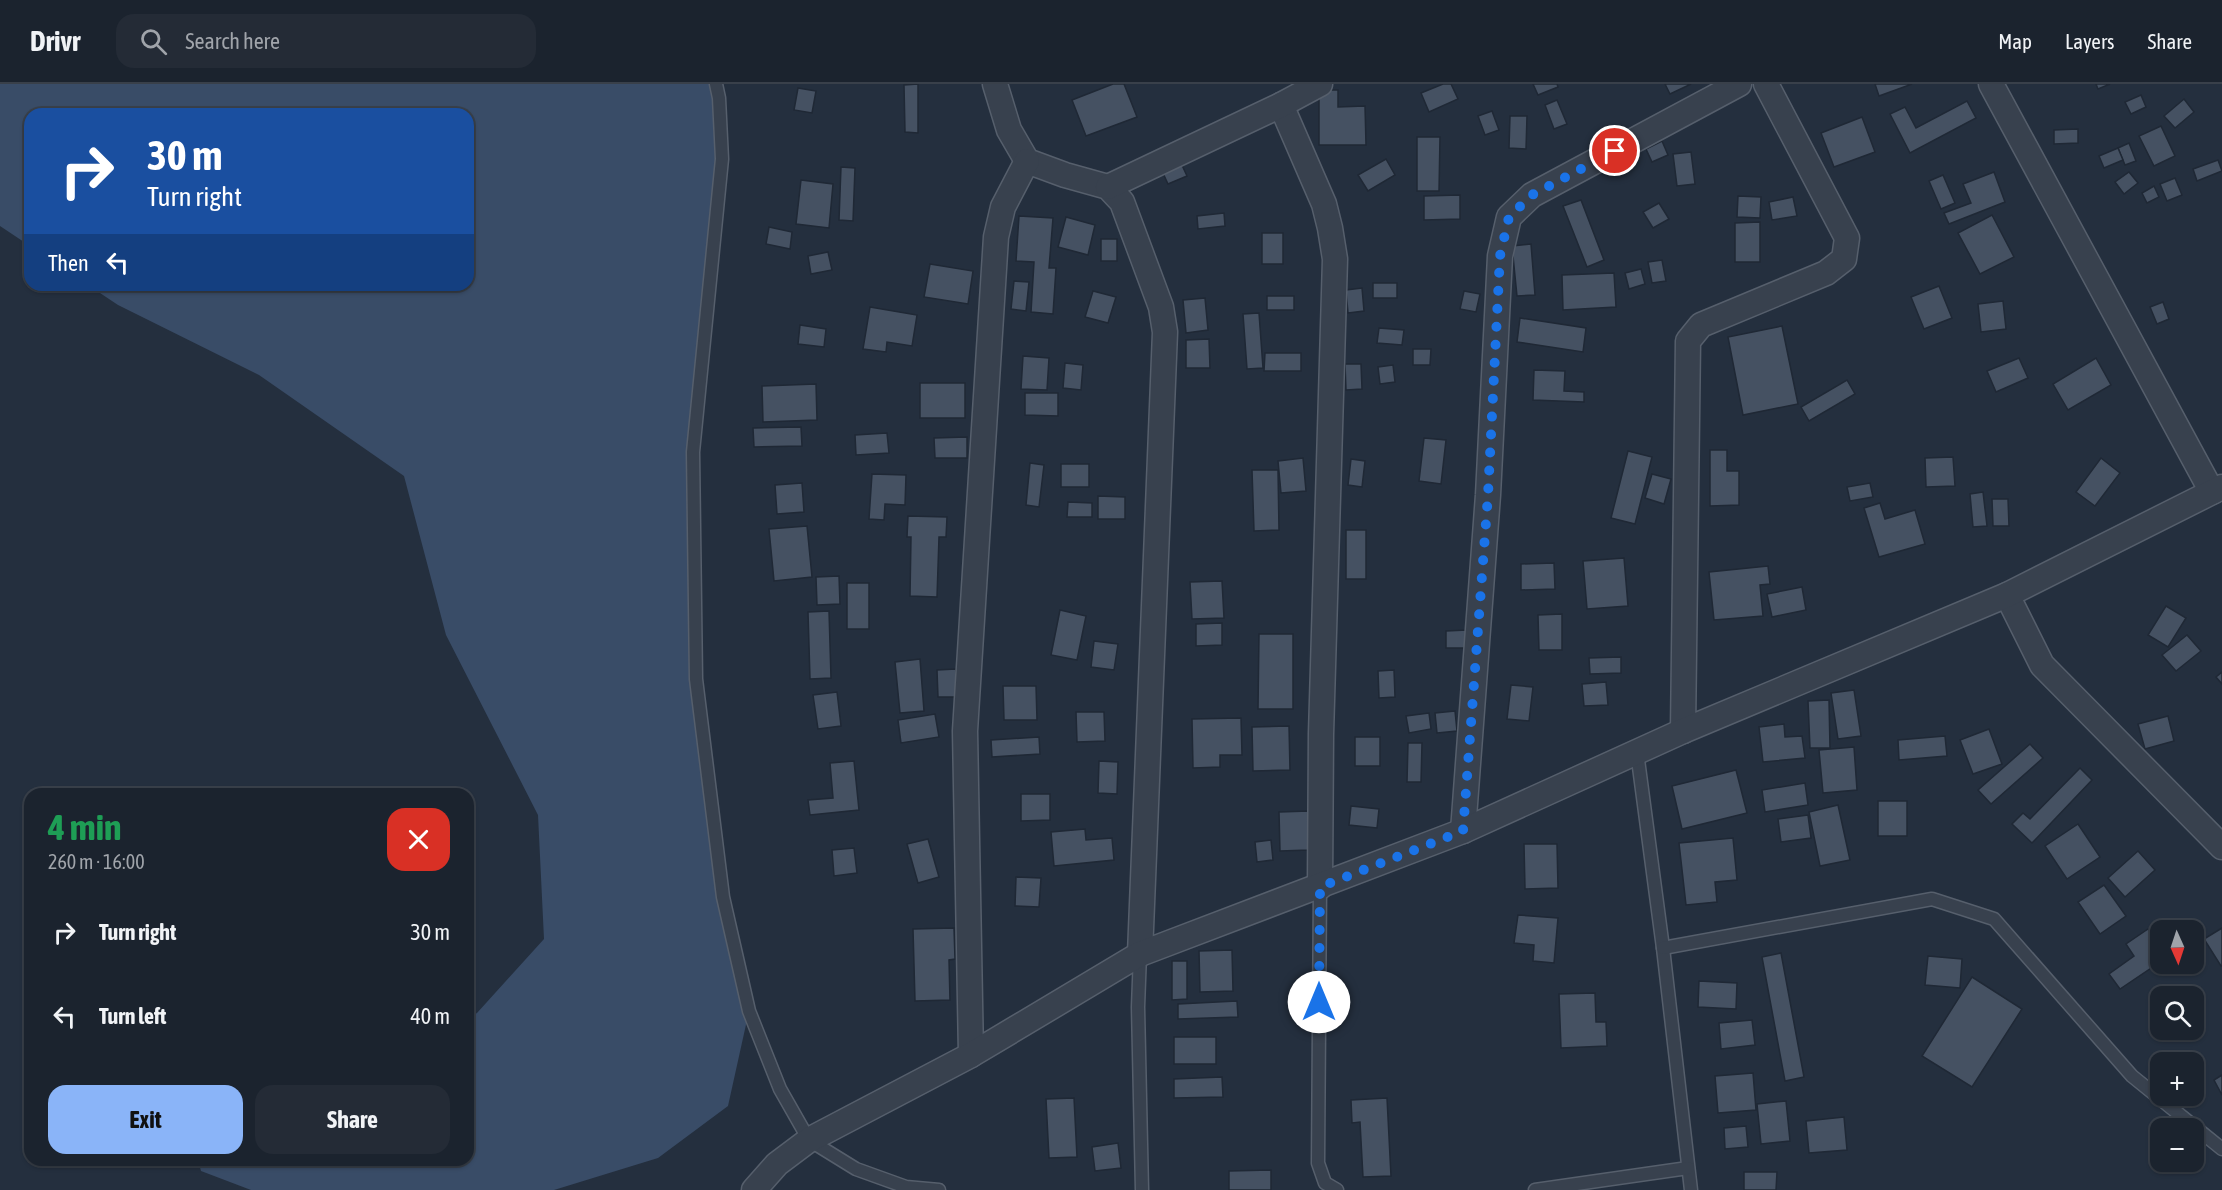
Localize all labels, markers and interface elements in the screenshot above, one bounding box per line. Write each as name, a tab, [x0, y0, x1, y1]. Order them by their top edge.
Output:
search box	[116, 14, 536, 68]
text: Drivr	[30, 25, 80, 57]
icon: search	[137, 25, 170, 58]
text: Search here	[185, 28, 280, 54]
text: Map	[1998, 29, 2032, 53]
text: Layers	[2065, 29, 2115, 53]
text: Share	[2148, 29, 2192, 53]
pin	[1589, 125, 1640, 176]
text: 30 m	[147, 131, 222, 179]
icon: right	[48, 132, 126, 210]
icon: arrive	[1598, 134, 1631, 167]
text: Turn right	[147, 181, 242, 212]
icon: left	[101, 246, 134, 279]
text: Then	[48, 250, 89, 276]
text: 4 min	[48, 806, 122, 848]
button: close	[387, 808, 450, 871]
text: 260 m · 16:00	[48, 850, 145, 873]
icon: right	[48, 916, 81, 949]
text: Turn right	[99, 919, 176, 945]
text: 30 m	[410, 919, 450, 945]
north arrow	[2150, 920, 2204, 974]
map controls	[2150, 920, 2204, 1172]
position arrow	[1287, 970, 1351, 1034]
button: search	[2150, 986, 2204, 1040]
icon: left	[48, 1000, 81, 1033]
text: Turn left	[99, 1003, 166, 1029]
text: 40 m	[410, 1003, 450, 1029]
button: +	[2150, 1052, 2204, 1106]
button: Exit	[48, 1085, 243, 1154]
button: Share	[255, 1085, 450, 1154]
button: −	[2150, 1118, 2204, 1172]

